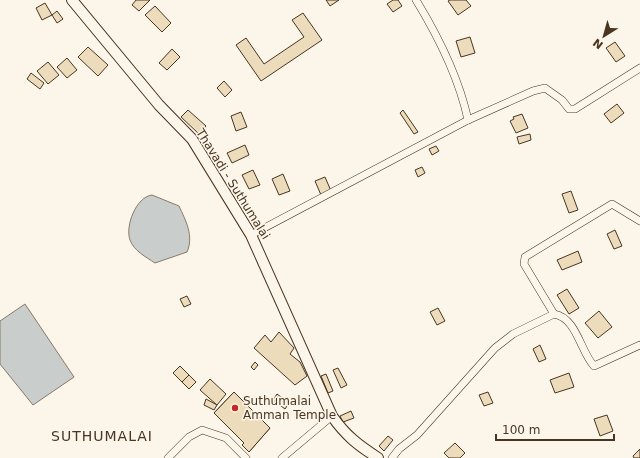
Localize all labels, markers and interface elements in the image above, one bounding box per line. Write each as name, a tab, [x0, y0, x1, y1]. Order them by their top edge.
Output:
north arrow	[584, 16, 624, 56]
text: N	[591, 36, 606, 52]
street label: Thavadi - Suthumalai	[193, 125, 273, 242]
place label: Suthumalai Amman Temple	[243, 394, 336, 422]
marker: Suthumalai Amman Temple	[230, 403, 240, 413]
scale bar	[496, 416, 614, 442]
text: 100 m	[502, 423, 540, 437]
district label: SUTHUMALAI	[51, 428, 153, 444]

